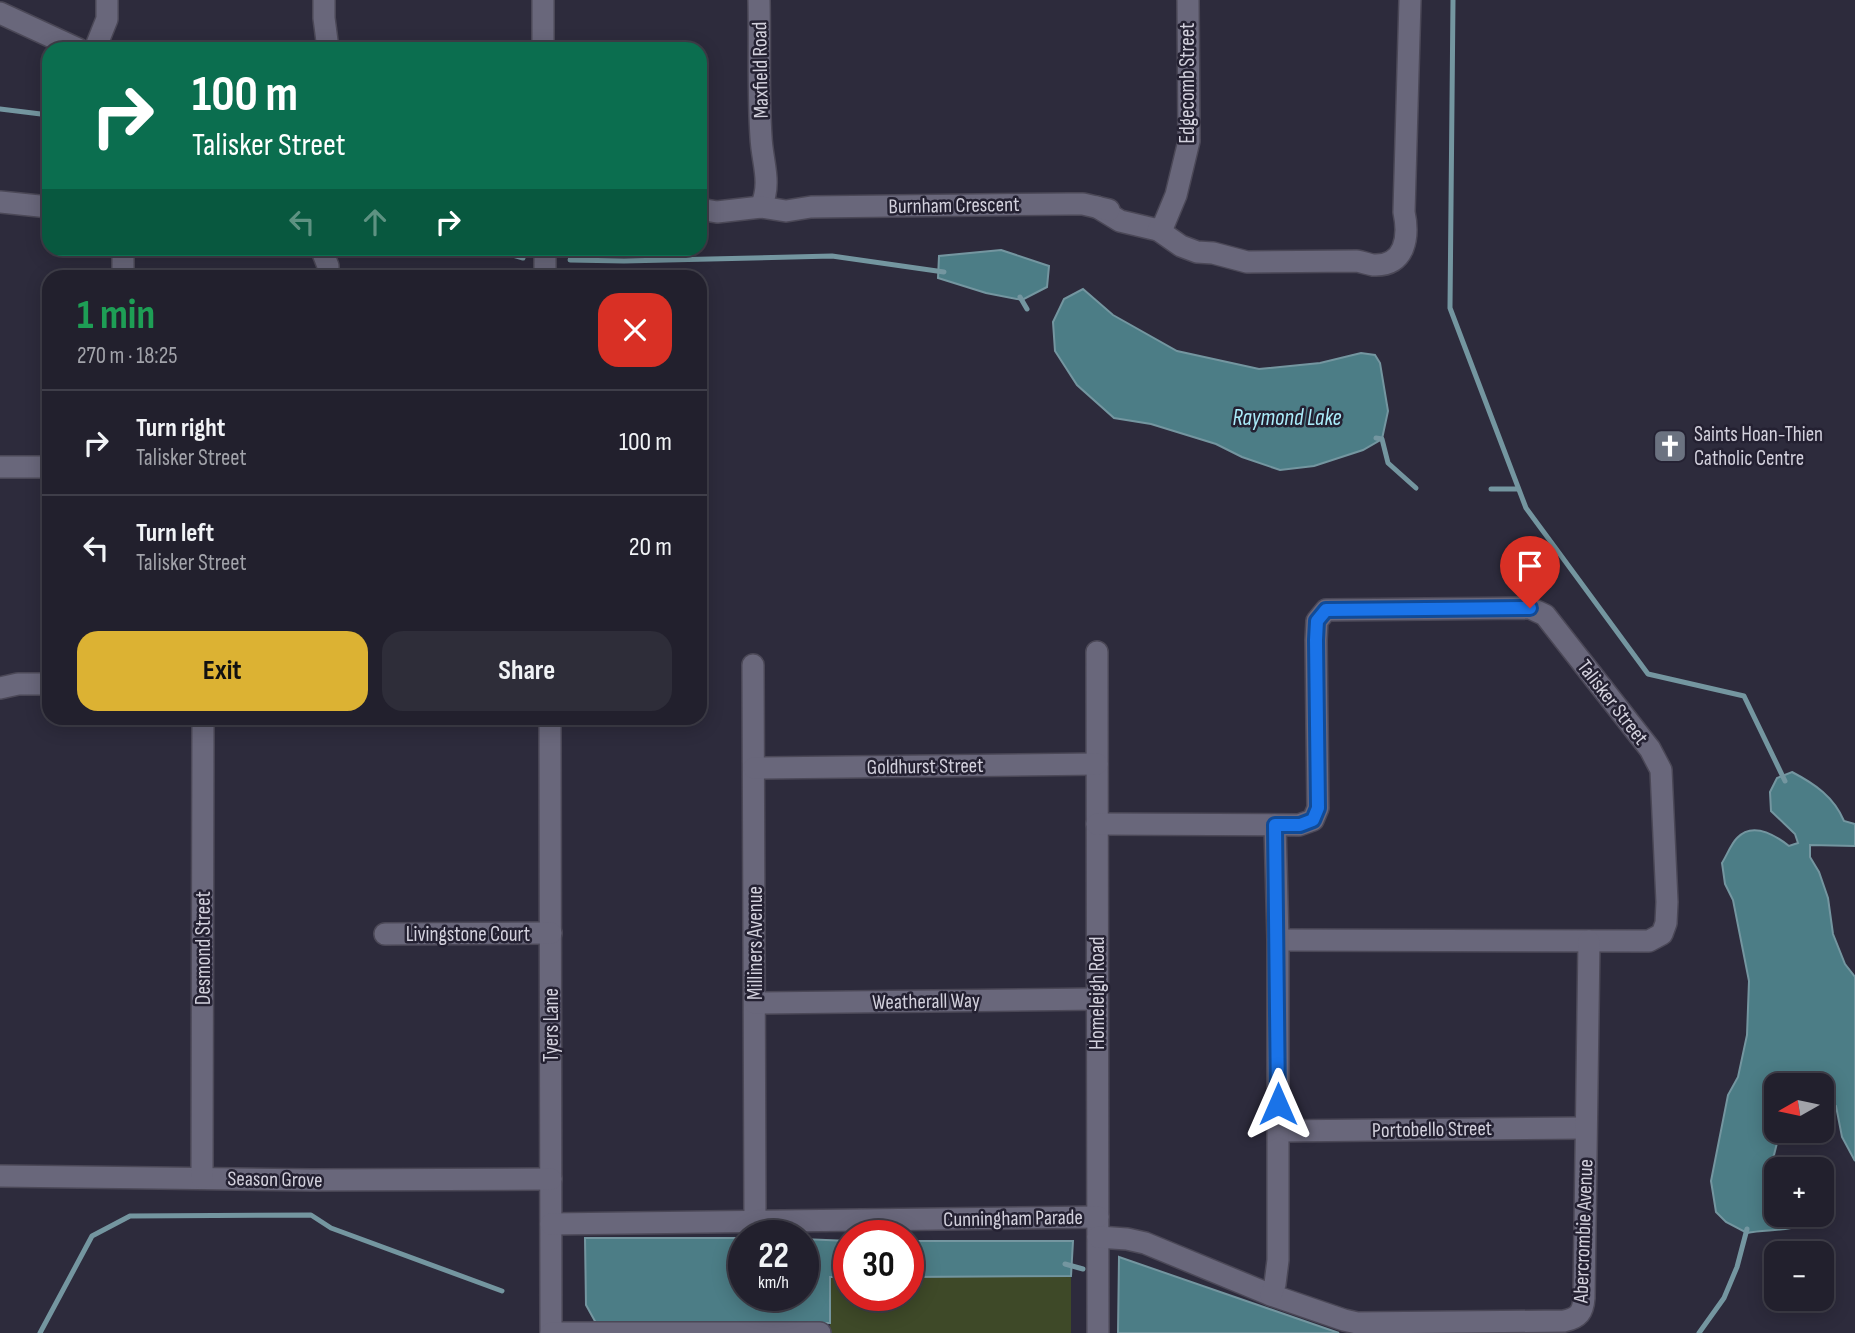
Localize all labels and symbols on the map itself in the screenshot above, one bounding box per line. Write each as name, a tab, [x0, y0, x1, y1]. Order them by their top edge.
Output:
street label: Maxfield Road	[747, 21, 774, 119]
street label: Edgecomb Street	[1175, 23, 1200, 143]
street label: Burnham Crescent	[888, 192, 1020, 219]
water label: Raymond Lake	[1232, 404, 1342, 432]
place label: Saints Hoan-Thien Catholic Centre	[1694, 422, 1823, 471]
church icon: Saints Hoan-Thien Catholic Centre	[1651, 427, 1689, 465]
pin	[1500, 536, 1560, 608]
street label: Talisker Street	[1572, 655, 1653, 750]
street label: Goldhurst Street	[866, 753, 984, 780]
street label: Milliners Avenue	[743, 886, 768, 1000]
street label: Desmond Street	[191, 891, 216, 1005]
street label: Livingstone Court	[406, 922, 530, 947]
street label: Homeleigh Road	[1085, 936, 1110, 1050]
street label: Tyers Lane	[539, 988, 564, 1062]
street label: Weatherall Way	[872, 988, 980, 1015]
position arrow	[1241, 1067, 1315, 1141]
north arrow	[1764, 1073, 1834, 1143]
street label: Portobello Street	[1372, 1116, 1492, 1143]
street label: Abercrombie Avenue	[1568, 1159, 1599, 1304]
street label: Season Grove	[227, 1166, 323, 1193]
street label: Cunningham Parade	[943, 1205, 1083, 1232]
speed limit sign: 30	[833, 1220, 924, 1311]

